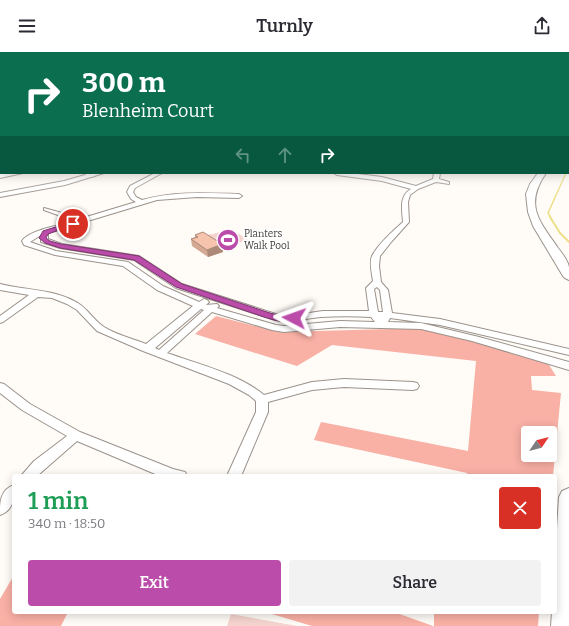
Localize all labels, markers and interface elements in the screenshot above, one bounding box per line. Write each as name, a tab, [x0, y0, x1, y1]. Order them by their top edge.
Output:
icon: menu	[16, 15, 38, 37]
text: Turnly	[256, 15, 313, 37]
icon: share	[531, 15, 553, 37]
text: 300 m	[82, 66, 165, 99]
icon: right	[16, 68, 68, 120]
text: Blenheim Court	[82, 100, 214, 122]
icon: left	[232, 144, 254, 166]
icon: ahead	[274, 144, 296, 166]
icon: right	[316, 144, 338, 166]
pin	[56, 207, 90, 241]
icon: arrive	[62, 213, 84, 235]
sports icon: Planters Walk Pool	[215, 227, 241, 253]
place label: Planters Walk Pool	[244, 228, 290, 252]
position arrow	[273, 297, 315, 339]
north arrow	[521, 426, 557, 462]
map controls	[521, 426, 557, 462]
text: 1 min	[28, 487, 88, 515]
button: close	[499, 487, 541, 529]
text: 340 m · 18:50	[28, 516, 105, 531]
button: Exit	[28, 560, 281, 606]
button: Share	[289, 560, 541, 606]

